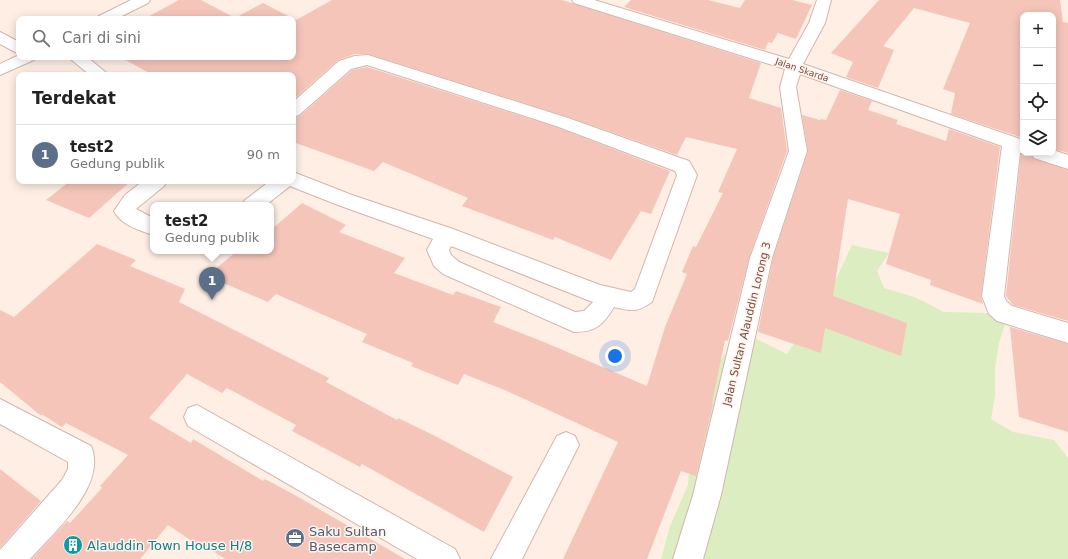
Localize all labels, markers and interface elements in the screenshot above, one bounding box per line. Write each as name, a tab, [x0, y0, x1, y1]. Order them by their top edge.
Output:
map controls	[1020, 12, 1056, 156]
button: +	[1020, 12, 1056, 48]
search box	[16, 16, 296, 60]
icon: search	[30, 27, 52, 49]
text: Cari di sini	[62, 29, 141, 47]
button: −	[1020, 48, 1056, 84]
street label: Jalan Skarda	[773, 56, 830, 84]
button: locate	[1020, 84, 1056, 120]
text: Terdekat	[32, 88, 116, 108]
button: layers	[1020, 120, 1056, 156]
text: test2	[70, 138, 114, 156]
text: 1	[40, 147, 50, 162]
text: 90 m	[247, 147, 280, 162]
text: Gedung publik	[70, 156, 165, 171]
popup	[150, 202, 274, 254]
text: test2	[165, 212, 209, 230]
text: Gedung publik	[165, 230, 259, 245]
street label: Jalan Sultan Alauddin Lorong 3	[720, 241, 774, 408]
pin: 1	[199, 267, 225, 300]
your location	[605, 346, 625, 366]
place label: Saku Sultan Basecamp	[309, 524, 386, 554]
office icon: Saku Sultan Basecamp	[284, 527, 306, 549]
building icon: Alauddin Town House H/8	[62, 534, 84, 556]
place label: Alauddin Town House H/8	[87, 538, 252, 553]

